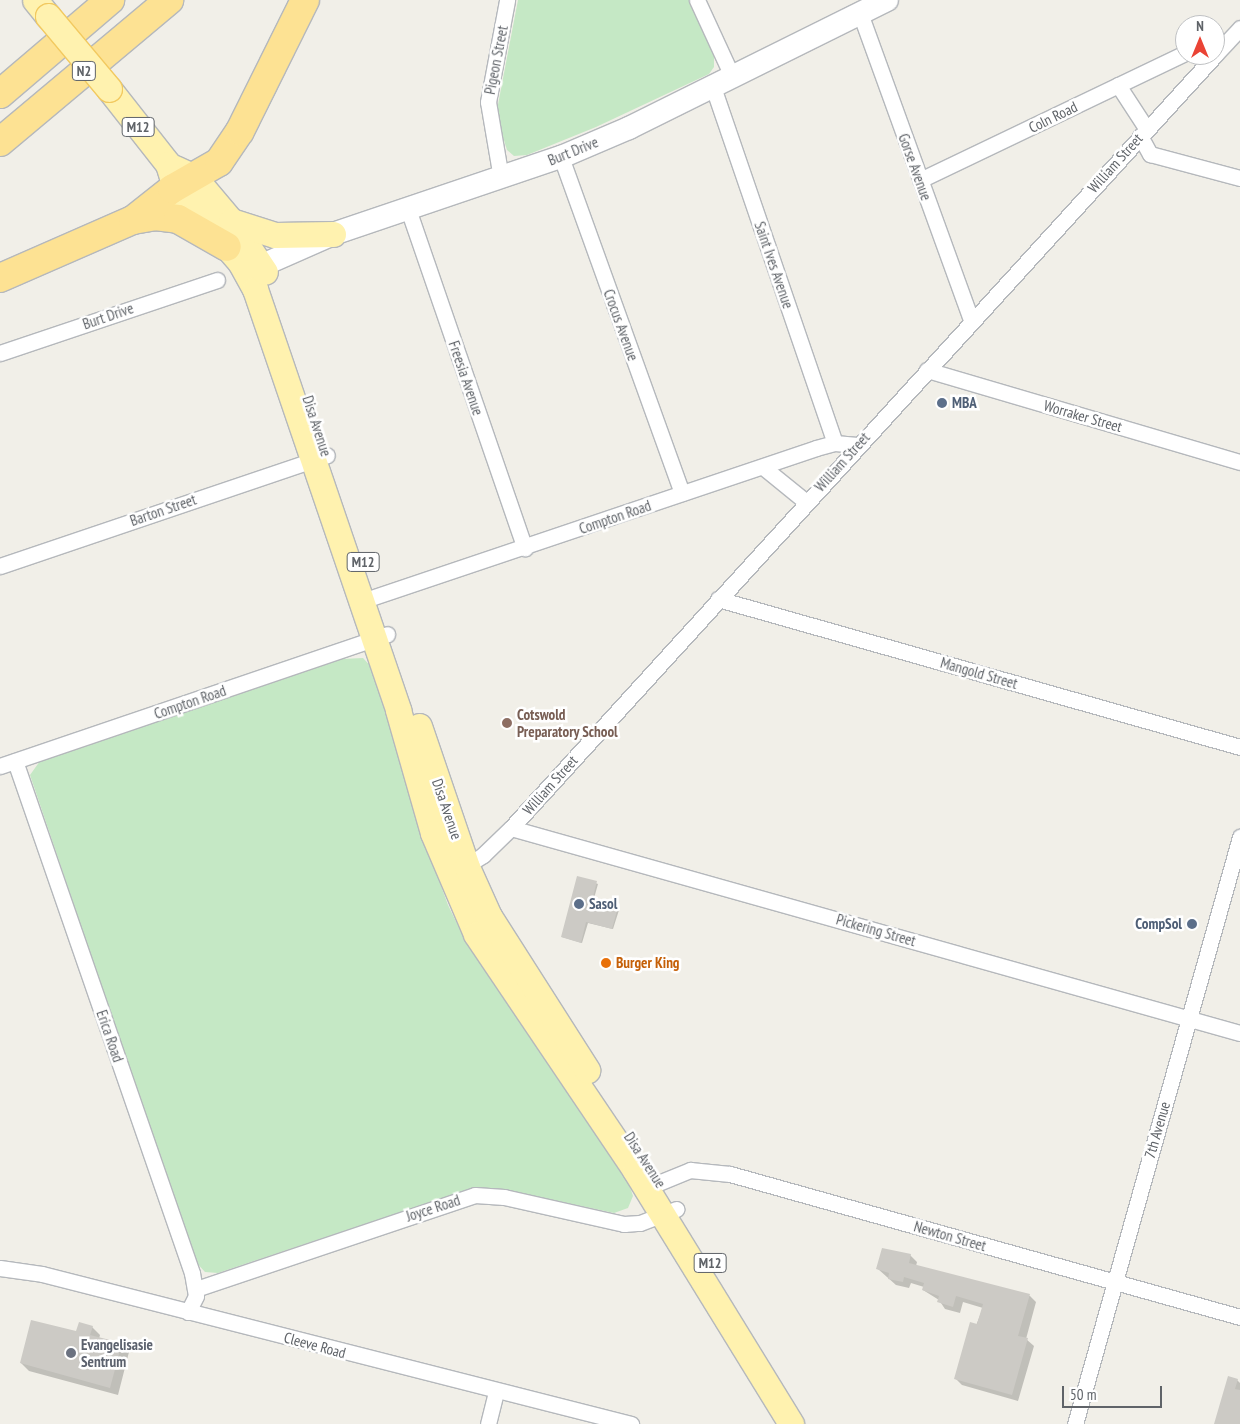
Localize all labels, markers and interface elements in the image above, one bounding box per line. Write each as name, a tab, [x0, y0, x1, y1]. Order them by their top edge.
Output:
north arrow	[1175, 15, 1225, 65]
text: N	[1196, 17, 1204, 35]
street label: Pigeon Street	[480, 24, 512, 96]
road number: N2	[72, 59, 96, 82]
street label: Coln Road	[1026, 98, 1080, 136]
road number: M12	[120, 115, 156, 138]
street label: William Street	[1084, 130, 1146, 196]
street label: Gorse Avenue	[895, 131, 935, 203]
street label: Burt Drive	[545, 133, 601, 169]
street label: Saint Ives Avenue	[751, 219, 797, 311]
street label: Crocus Avenue	[600, 287, 642, 363]
street label: Burt Drive	[80, 299, 136, 333]
street label: Freesia Avenue	[445, 338, 487, 418]
street label: Disa Avenue	[299, 393, 335, 459]
place label: MBA	[952, 394, 977, 412]
street label: Worraker Street	[1042, 396, 1124, 436]
marker: MBA	[936, 397, 948, 409]
street label: William Street	[811, 429, 873, 495]
street label: Barton Street	[128, 490, 198, 530]
street label: Compton Road	[577, 496, 653, 538]
road number: M12	[346, 550, 380, 574]
street label: Mangold Street	[938, 653, 1020, 693]
street label: Compton Road	[152, 681, 228, 723]
place label: Cotswold Preparatory School	[517, 705, 618, 740]
marker: Cotswold Preparatory School	[501, 717, 513, 729]
street label: William Street	[519, 752, 581, 818]
street label: Disa Avenue	[428, 776, 466, 842]
place label: Sasol	[589, 895, 617, 913]
marker: Sasol	[573, 898, 585, 910]
street label: Pickering Street	[834, 910, 918, 950]
place label: CompSol	[1135, 915, 1182, 933]
marker: CompSol	[1186, 918, 1198, 930]
place label: Burger King	[616, 954, 680, 972]
marker: Burger King	[600, 957, 612, 969]
street label: Erica Road	[93, 1008, 127, 1064]
street label: 7th Avenue	[1140, 1099, 1174, 1161]
street label: Disa Avenue	[620, 1129, 670, 1191]
street label: Joyce Road	[404, 1191, 462, 1225]
street label: Newton Street	[912, 1217, 988, 1255]
road number: M12	[692, 1252, 728, 1274]
street label: Cleeve Road	[282, 1328, 348, 1362]
place label: Evangelisasie Sentrum	[81, 1335, 153, 1370]
marker: Evangelisasie Sentrum	[65, 1347, 77, 1359]
scale bar	[1065, 1376, 1165, 1408]
text: 50 m	[1070, 1385, 1096, 1404]

